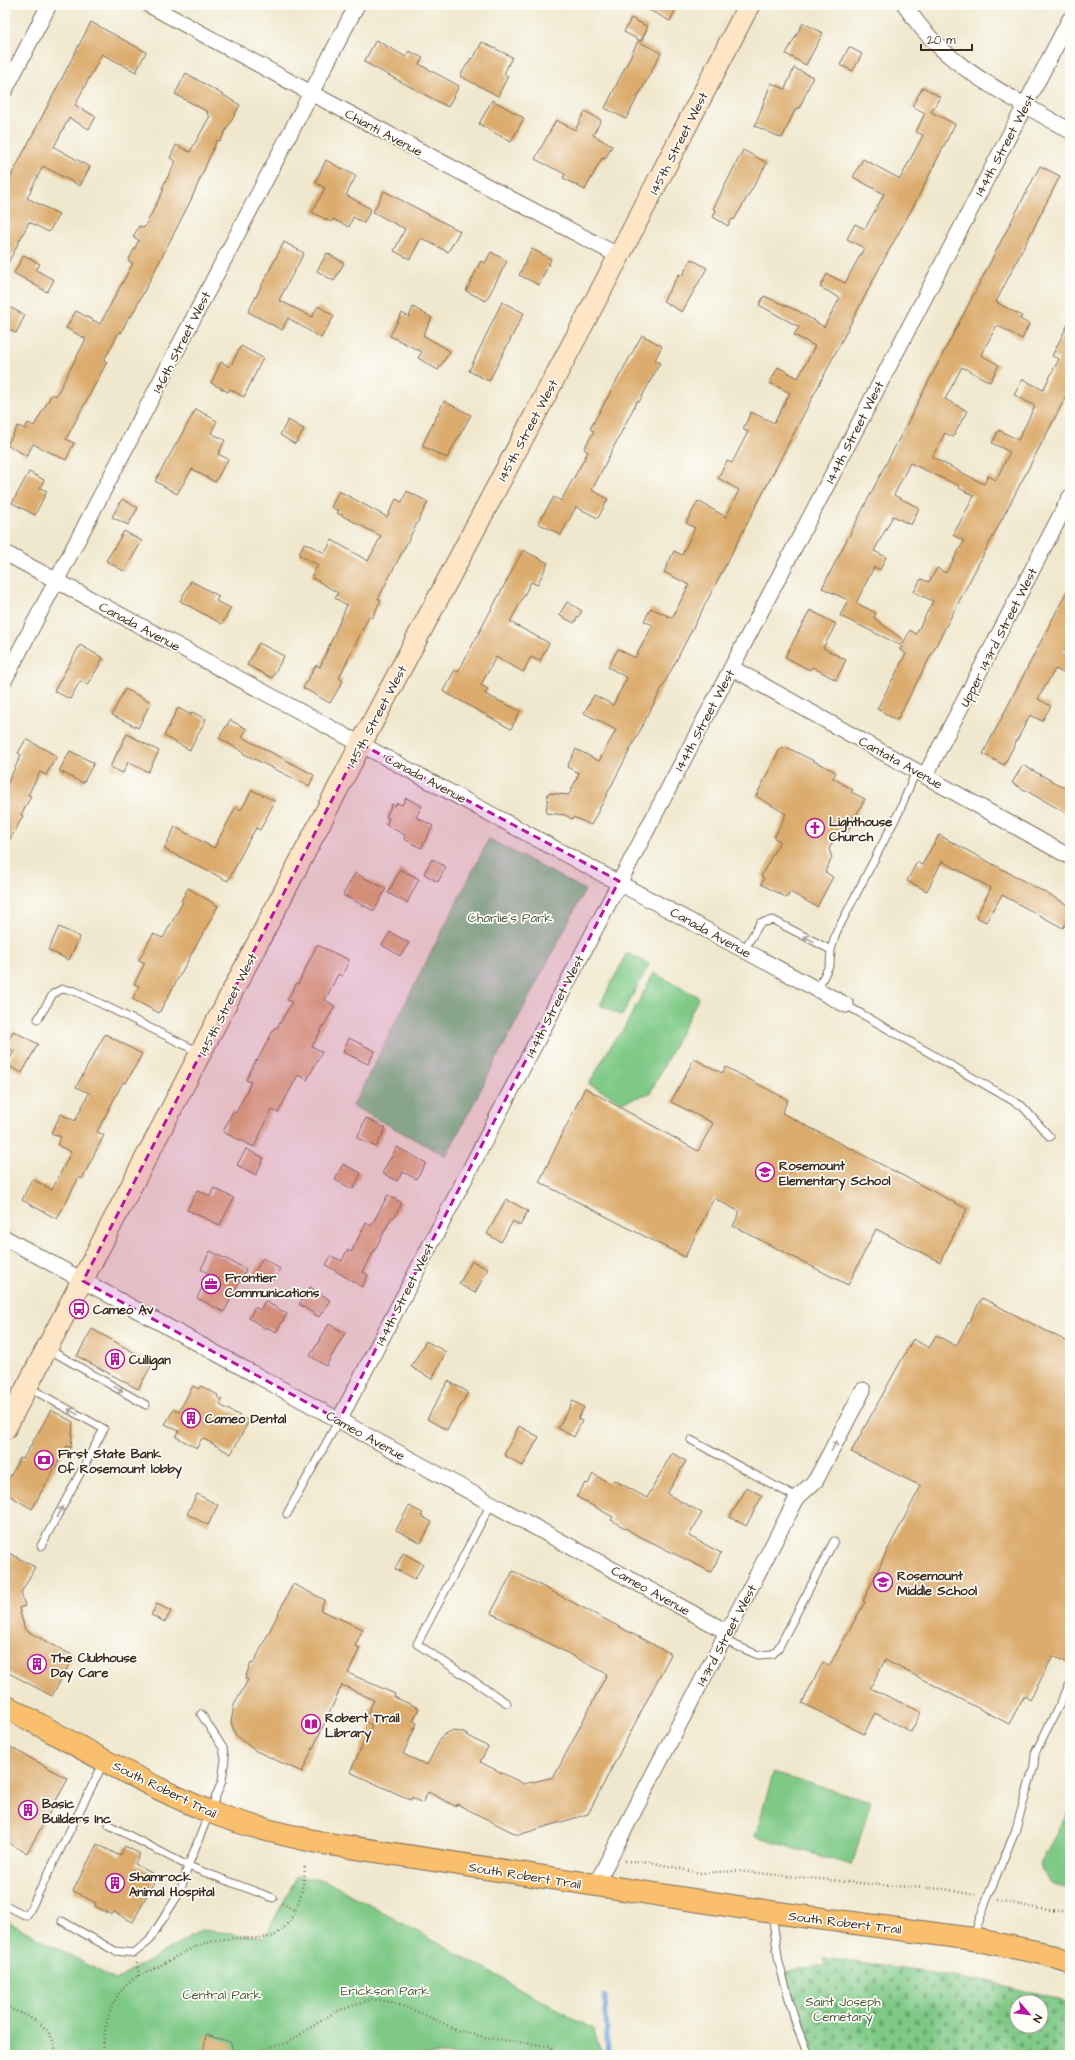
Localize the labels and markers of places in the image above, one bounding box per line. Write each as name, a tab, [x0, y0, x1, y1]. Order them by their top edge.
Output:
place label: Lighthouse Church	[829, 813, 892, 846]
church icon: Lighthouse Church	[804, 817, 826, 839]
place label: Rosemount Elementary School	[779, 1157, 891, 1191]
school or university icon: Rosemount Elementary School	[754, 1161, 776, 1183]
place label: Frontier Communications	[225, 1269, 320, 1302]
office icon: Frontier Communications	[200, 1273, 222, 1295]
bus stop icon: Cameo Av	[68, 1298, 90, 1320]
place label: Cameo Av	[93, 1301, 154, 1319]
building icon: Culligan	[104, 1348, 126, 1370]
place label: Culligan	[129, 1351, 171, 1371]
building icon: Cameo Dental	[180, 1407, 202, 1429]
place label: Cameo Dental	[205, 1410, 286, 1428]
place label: First State Bank Of Rosemount lobby	[58, 1445, 183, 1479]
bank icon: First State Bank Of Rosemount lobby	[33, 1449, 55, 1471]
place label: Rosemount Middle School	[897, 1567, 977, 1600]
school or university icon: Rosemount Middle School	[872, 1571, 894, 1593]
place label: The Clubhouse Day Care	[50, 1649, 137, 1683]
building icon: The Clubhouse Day Care	[26, 1653, 48, 1675]
place label: Robert Trail Library	[325, 1709, 399, 1743]
library icon: Robert Trail Library	[300, 1713, 322, 1735]
place label: Basic Builders Inc	[42, 1795, 112, 1828]
building icon: Basic Builders Inc	[17, 1799, 39, 1821]
place label: Shamrock Animal Hospital	[128, 1868, 215, 1902]
building icon: Shamrock Animal Hospital	[104, 1872, 126, 1894]

